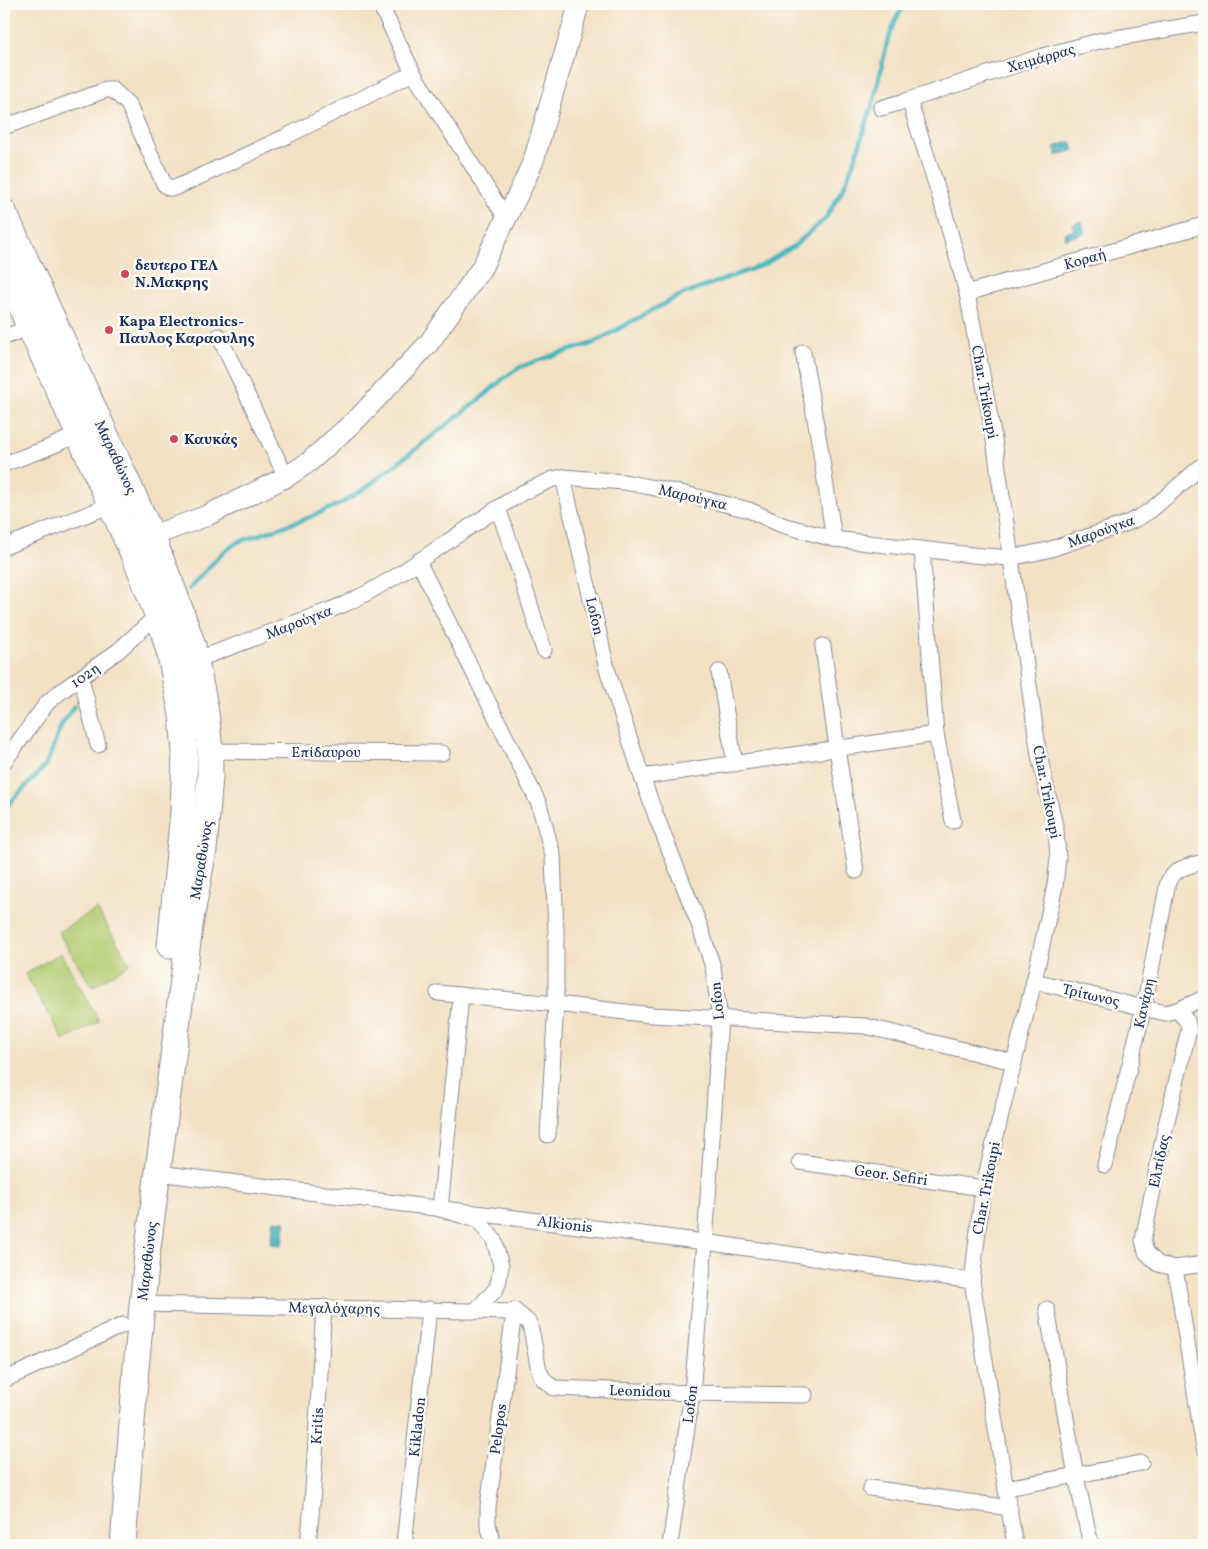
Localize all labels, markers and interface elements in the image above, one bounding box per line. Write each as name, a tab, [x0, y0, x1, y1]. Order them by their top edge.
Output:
street label: Χειμάρρας	[1005, 40, 1078, 79]
street label: Κοραή	[1062, 244, 1109, 276]
place label: δευτερο ΓΕΛ Ν.Μακρης	[135, 256, 218, 294]
marker: δευτερο ΓΕΛ Ν.Μακρης	[119, 268, 131, 280]
place label: Kapa Electronics- Παυλος Καραουλης	[119, 312, 255, 350]
marker: Kapa Electronics- Παυλος Καραουλης	[103, 324, 115, 336]
street label: Char. Trikoupi	[965, 344, 1002, 441]
street label: Μαραθώνος	[88, 417, 141, 498]
place label: Καυκάς	[184, 430, 238, 451]
marker: Καυκάς	[168, 433, 180, 445]
street label: Μαρούγκα	[656, 480, 729, 517]
street label: Μαρούγκα	[1065, 511, 1138, 554]
street label: Lofon	[579, 595, 608, 637]
street label: Μαρούγκα	[263, 601, 336, 646]
street label: 102η	[67, 659, 105, 694]
street label: Επίδαυρου	[291, 743, 361, 764]
street label: Char. Trikoupi	[1026, 744, 1065, 841]
street label: Μαραθώνος	[186, 819, 219, 901]
street label: Κανάρη	[1130, 976, 1161, 1030]
street label: Τρίτωνος	[1060, 980, 1122, 1013]
street label: Lofon	[706, 981, 731, 1021]
street label: Ελπίδας	[1145, 1132, 1176, 1190]
street label: Char. Trikoupi	[968, 1140, 1007, 1237]
street label: Geor. Sefiri	[853, 1161, 929, 1192]
street label: Alkionis	[536, 1212, 594, 1239]
street label: Μαραθώνος	[133, 1220, 164, 1302]
street label: Μεγαλόχαρης	[288, 1298, 380, 1321]
street label: Leonidou	[609, 1381, 671, 1404]
street label: Lofon	[679, 1384, 704, 1425]
street label: Kikladon	[405, 1396, 432, 1458]
street label: Pelopos	[486, 1402, 513, 1456]
street label: Kritis	[307, 1407, 330, 1445]

